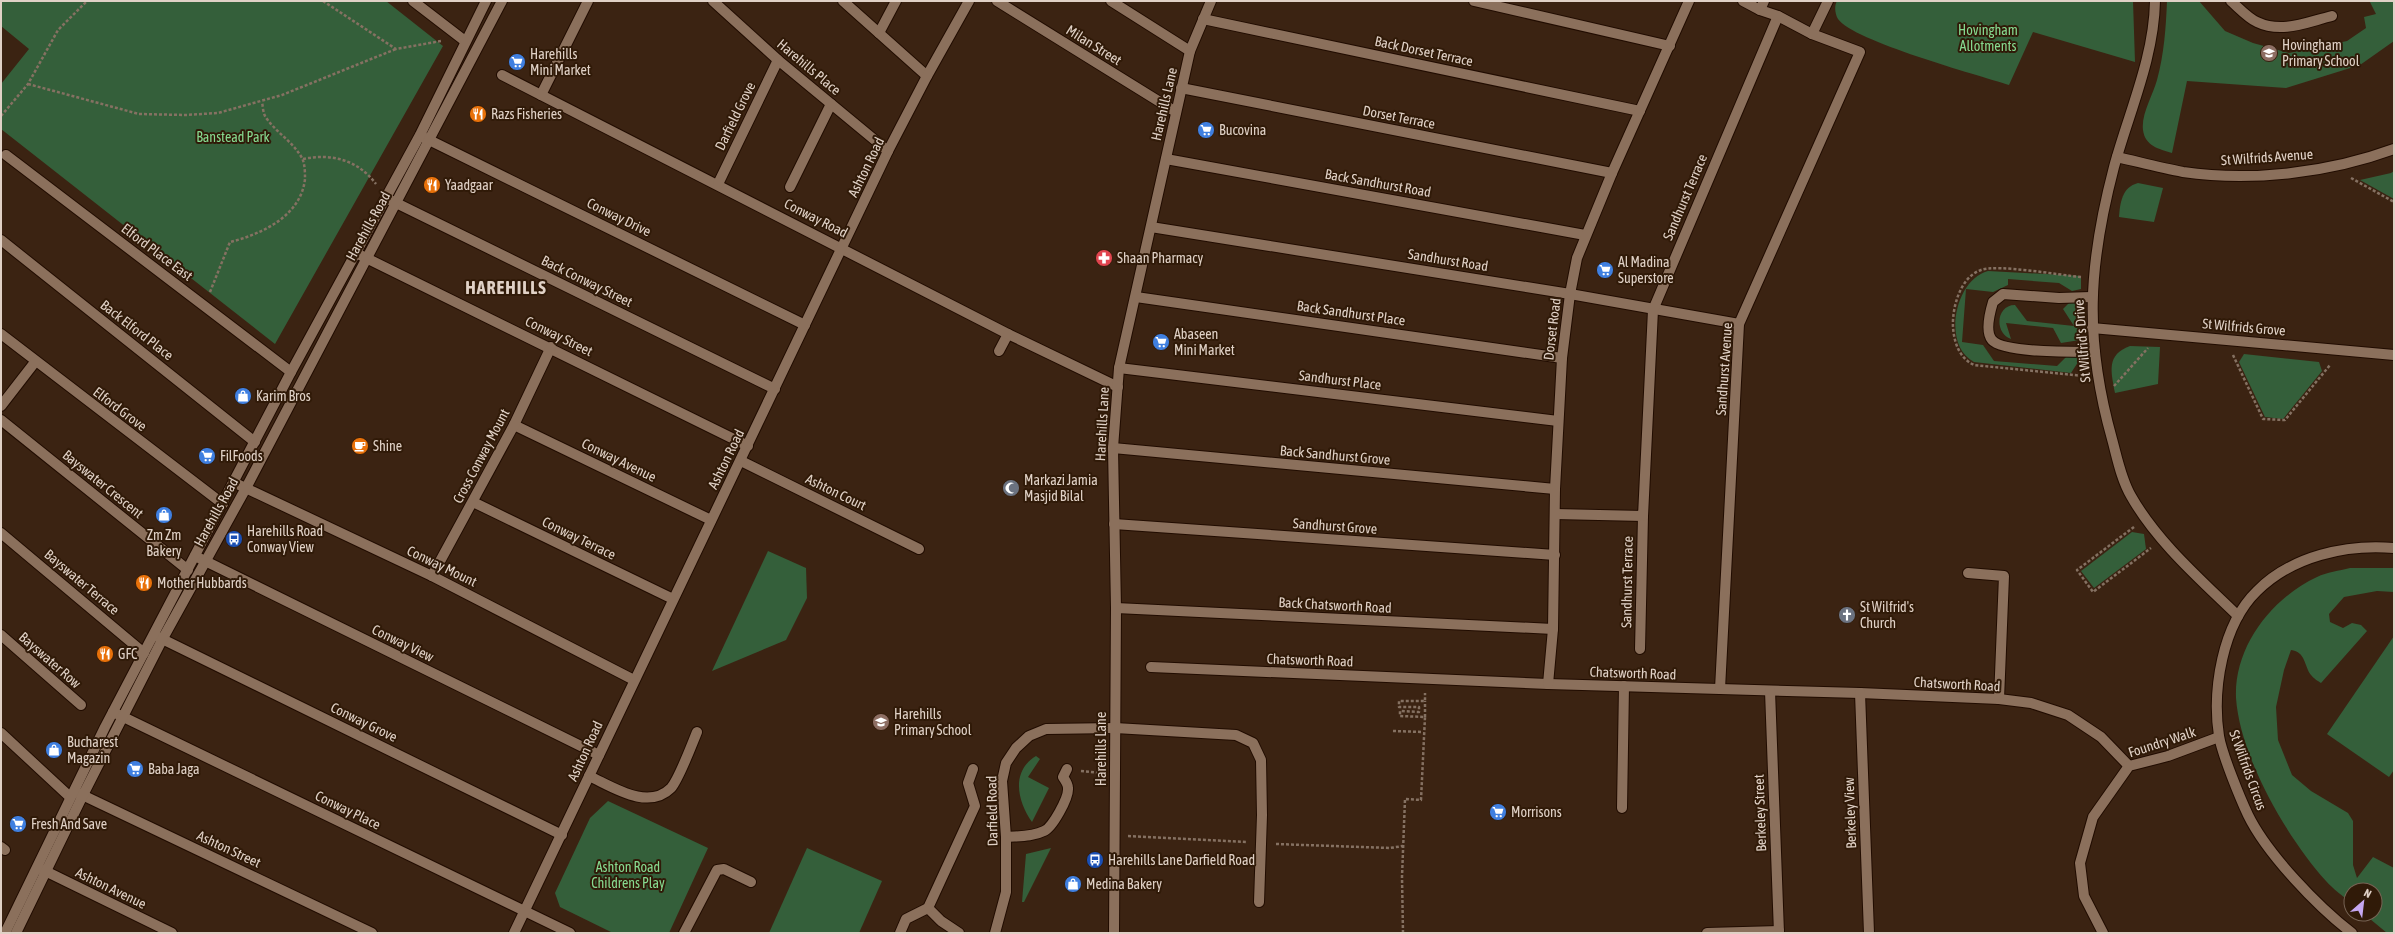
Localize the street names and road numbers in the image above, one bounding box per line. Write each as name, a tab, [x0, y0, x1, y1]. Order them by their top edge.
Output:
street label: Milan Street	[1063, 22, 1125, 68]
street label: Back Dorset Terrace	[1373, 33, 1475, 69]
street label: Harehills Place	[774, 36, 844, 98]
street label: Harehills Lane	[1148, 66, 1180, 142]
street label: Darfield Grove	[712, 79, 758, 153]
street label: Dorset Terrace	[1361, 102, 1437, 132]
street label: Ashton Road	[845, 135, 887, 199]
street label: St Wilfrids Avenue	[2220, 146, 2314, 168]
street label: Sandhurst Terrace	[1660, 151, 1710, 243]
street label: Back Sandhurst Road	[1324, 166, 1432, 200]
street label: Harehills Road	[343, 189, 393, 263]
street label: Conway Drive	[584, 195, 654, 239]
street label: Conway Road	[782, 195, 850, 241]
street label: Elford Place East	[118, 220, 196, 284]
street label: Sandhurst Road	[1407, 246, 1489, 274]
street label: Back Conway Street	[539, 252, 635, 310]
street label: Back Elford Place	[97, 297, 177, 363]
street label: Back Sandhurst Place	[1296, 297, 1406, 329]
street label: Dorset Road	[1540, 297, 1564, 361]
street label: St Wilfrid's Drive	[2070, 299, 2094, 383]
street label: Conway Street	[523, 313, 595, 359]
street label: St Wilfrids Grove	[2202, 315, 2286, 339]
street label: Sandhurst Avenue	[1713, 322, 1735, 416]
street label: Sandhurst Place	[1298, 367, 1382, 393]
street label: Elford Grove	[90, 384, 150, 434]
street label: Harehills Lane	[1092, 386, 1112, 462]
street label: Cross Conway Mount	[449, 406, 513, 506]
street label: Ashton Road	[705, 427, 747, 491]
street label: Conway Avenue	[579, 435, 659, 485]
street label: Back Sandhurst Grove	[1279, 442, 1391, 468]
street label: Bayswater Crescent	[60, 447, 146, 521]
street label: Ashton Court	[803, 470, 869, 514]
street label: Harehills Road	[191, 475, 241, 549]
street label: Conway Terrace	[540, 513, 618, 563]
street label: Sandhurst Grove	[1292, 515, 1378, 537]
street label: Sandhurst Terrace	[1618, 536, 1636, 628]
street label: Conway Mount	[405, 542, 479, 590]
street label: Bayswater Terrace	[41, 546, 123, 618]
street label: Back Chatsworth Road	[1278, 594, 1392, 616]
street label: Conway View	[369, 621, 437, 665]
street label: Bayswater Row	[16, 629, 85, 692]
street label: Chatsworth Road	[1266, 650, 1354, 670]
street label: Chatsworth Road	[1589, 663, 1677, 683]
street label: Chatsworth Road	[1913, 674, 2001, 694]
street label: Conway Grove	[328, 699, 400, 745]
street label: Harehills Lane	[1093, 712, 1109, 786]
street label: Ashton Road	[564, 718, 606, 784]
street label: Foundry Walk	[2126, 724, 2198, 760]
street label: St Wilfrids Circus	[2226, 728, 2270, 812]
street label: Berkeley Street	[1751, 774, 1769, 852]
street label: Darfield Road	[983, 776, 1001, 846]
street label: Berkeley View	[1841, 776, 1859, 849]
street label: Conway Place	[313, 787, 383, 833]
street label: Ashton Street	[195, 827, 263, 871]
street label: Ashton Avenue	[73, 864, 149, 912]

